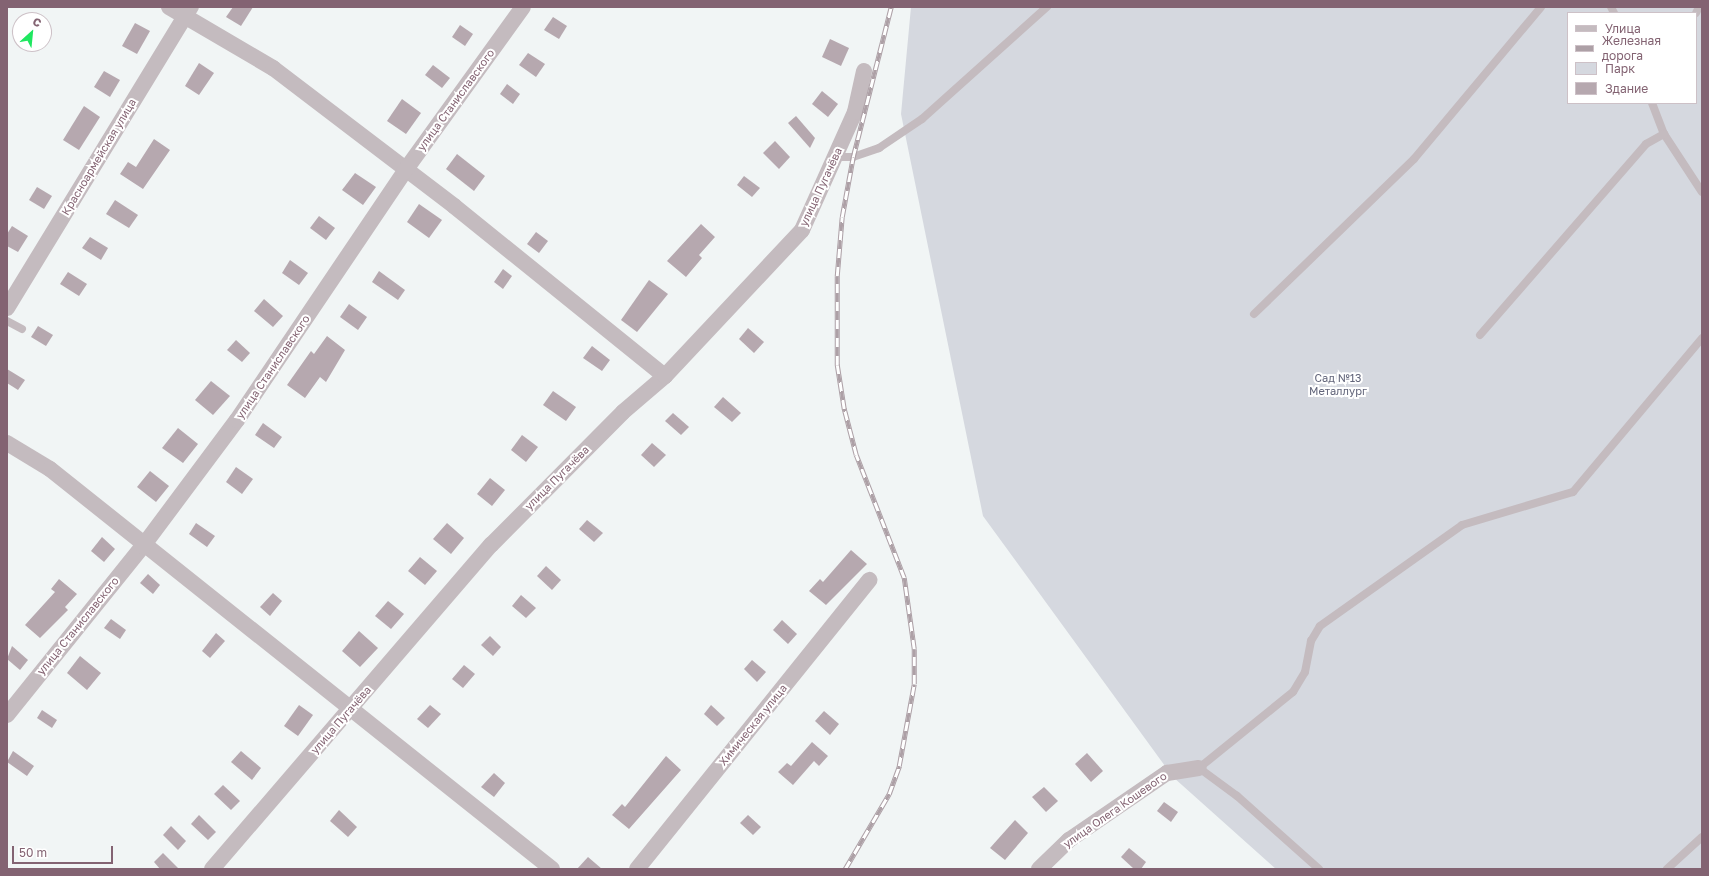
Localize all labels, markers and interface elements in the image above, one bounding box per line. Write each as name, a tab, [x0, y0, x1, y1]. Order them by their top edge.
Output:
north arrow	[12, 12, 52, 52]
legend	[1567, 12, 1697, 104]
text: С	[31, 14, 44, 29]
text: Улица	[1605, 21, 1641, 36]
text: Железная дорога	[1602, 33, 1661, 63]
street label: улица Станиславского	[415, 47, 497, 153]
text: Парк	[1605, 61, 1635, 76]
text: Здание	[1605, 81, 1648, 96]
street label: Красноармейская улица	[59, 96, 139, 218]
street label: улица Пугачёва	[797, 146, 845, 228]
street label: улица Станиславского	[233, 313, 313, 421]
park label: Сад №13 Металлург	[1309, 372, 1367, 398]
street label: улица Пугачёва	[522, 443, 592, 513]
street label: улица Станиславского	[34, 574, 122, 678]
street label: Химическая улица	[716, 682, 790, 768]
street label: улица Пугачёва	[308, 683, 374, 757]
street label: улица Олега Кошевого	[1061, 769, 1169, 851]
scale bar	[14, 838, 115, 864]
text: 50 m	[19, 845, 47, 860]

